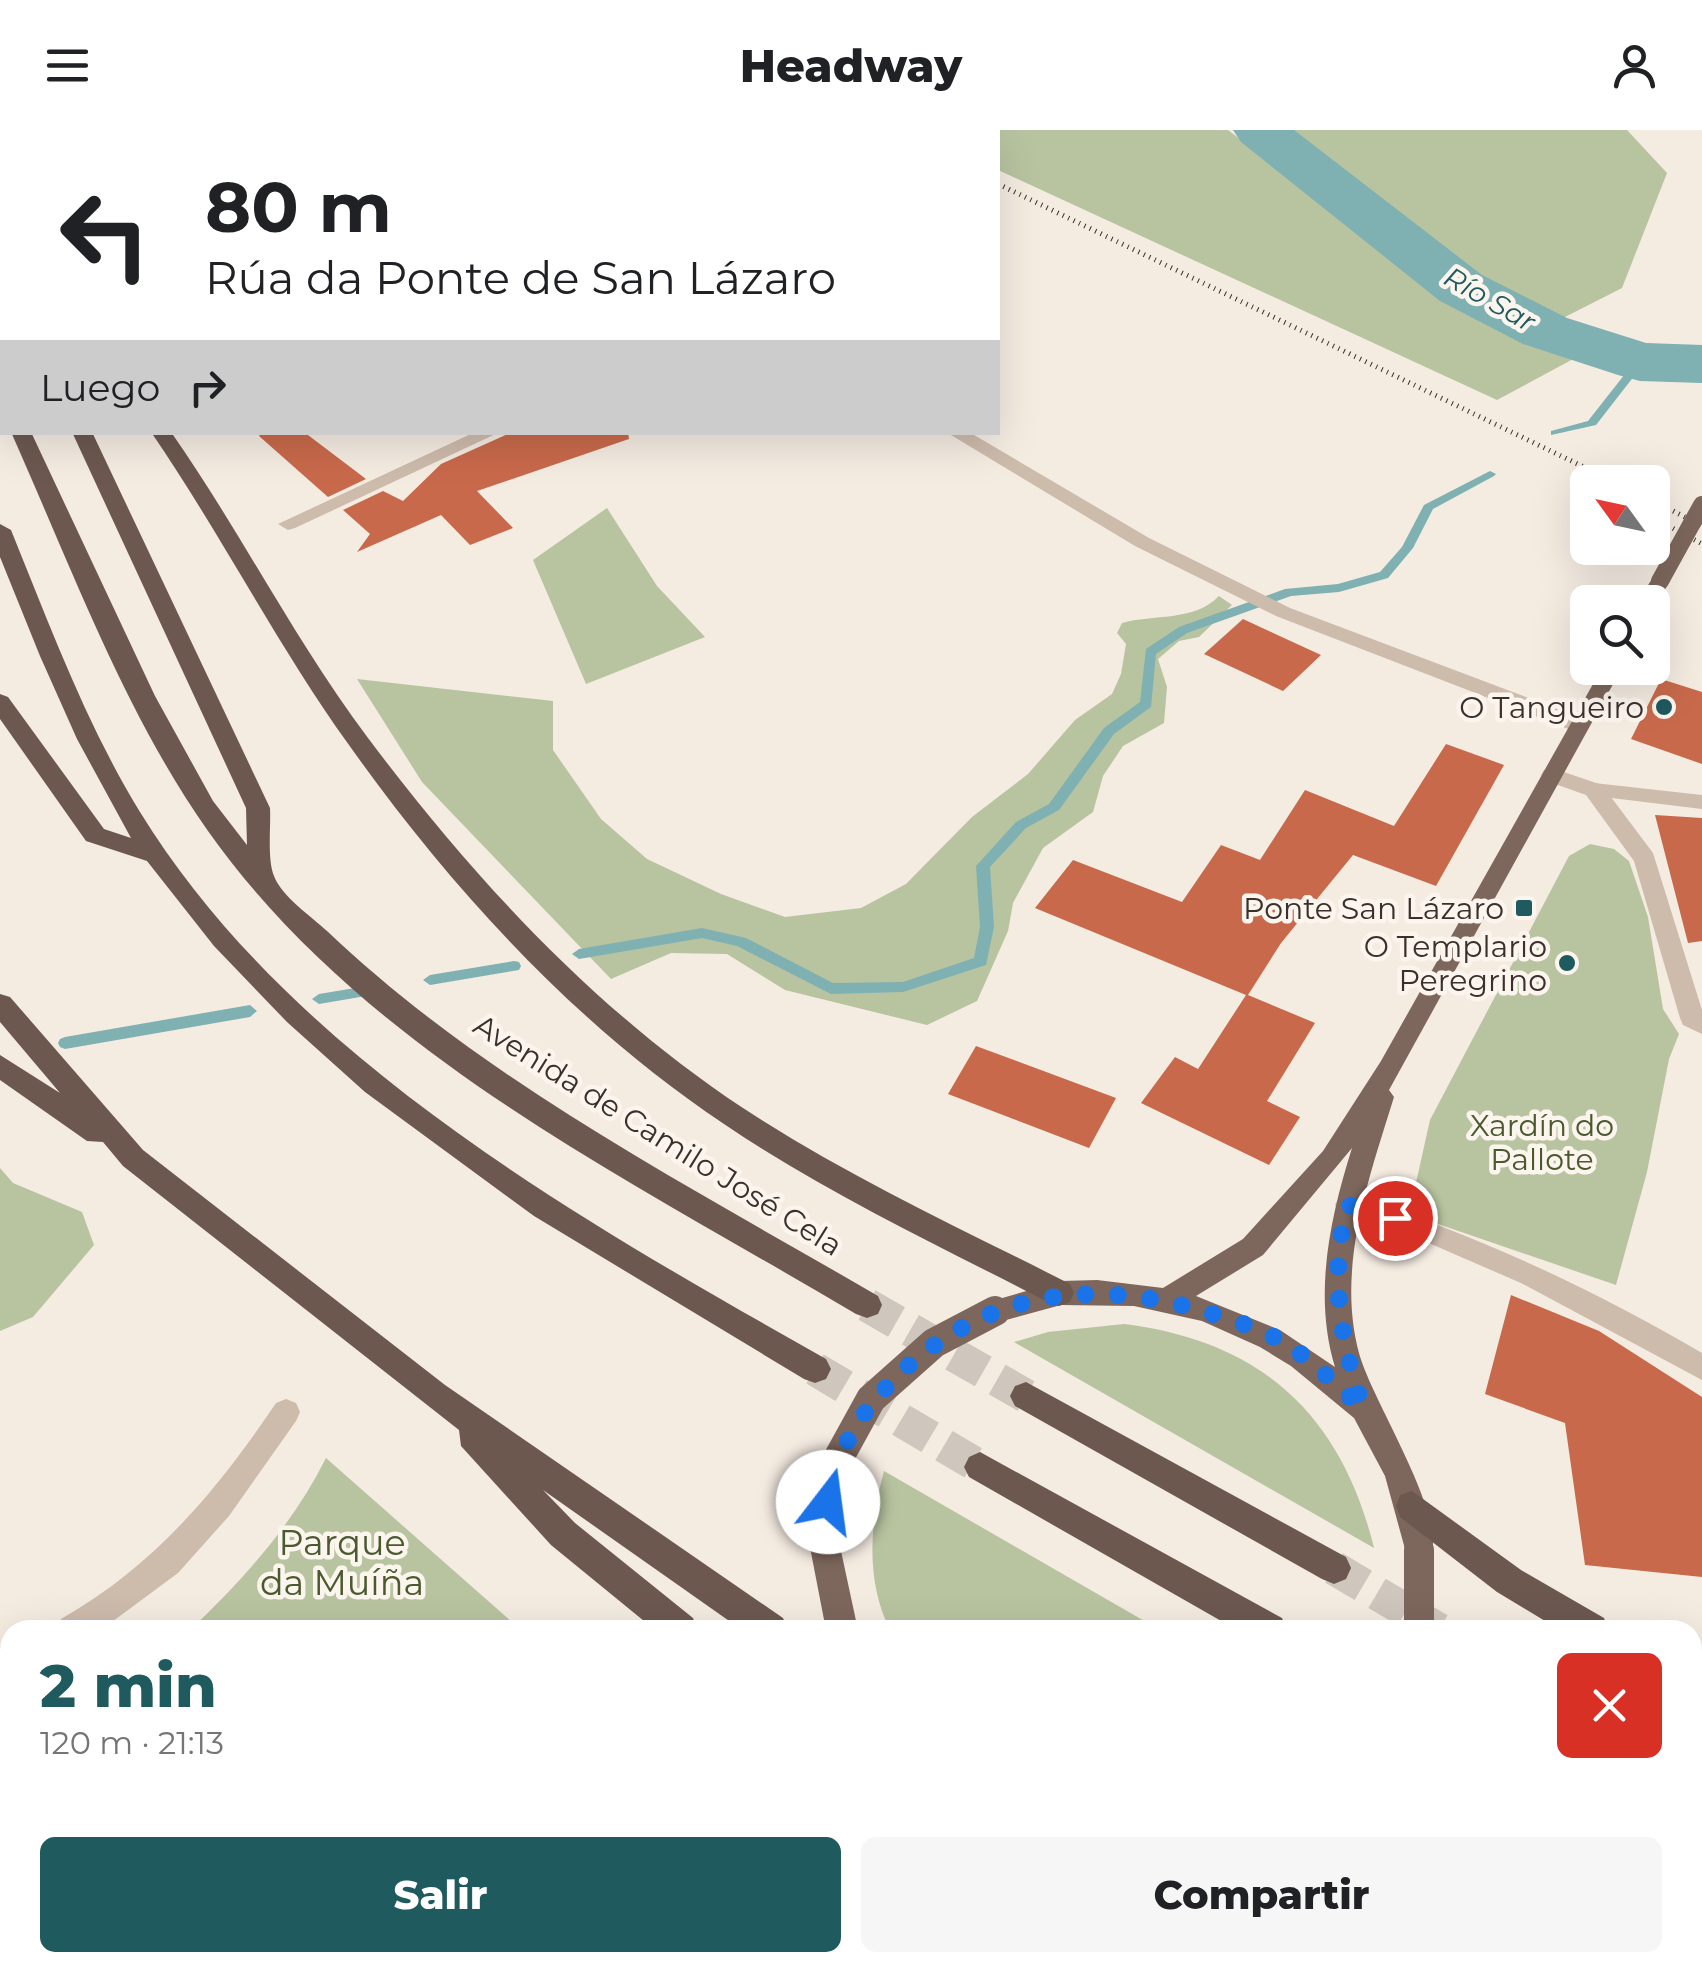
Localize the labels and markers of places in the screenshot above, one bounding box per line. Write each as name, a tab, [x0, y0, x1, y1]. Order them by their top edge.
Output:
place label: O Tangueiro	[1459, 689, 1644, 726]
marker: O Tangueiro	[1653, 696, 1675, 718]
place label: Ponte San Lázaro	[1243, 890, 1504, 927]
marker: Ponte San Lázaro	[1513, 897, 1535, 919]
place label: O Templario Peregrino	[1364, 928, 1547, 999]
marker: O Templario Peregrino	[1556, 952, 1578, 974]
pin	[1353, 1176, 1438, 1261]

